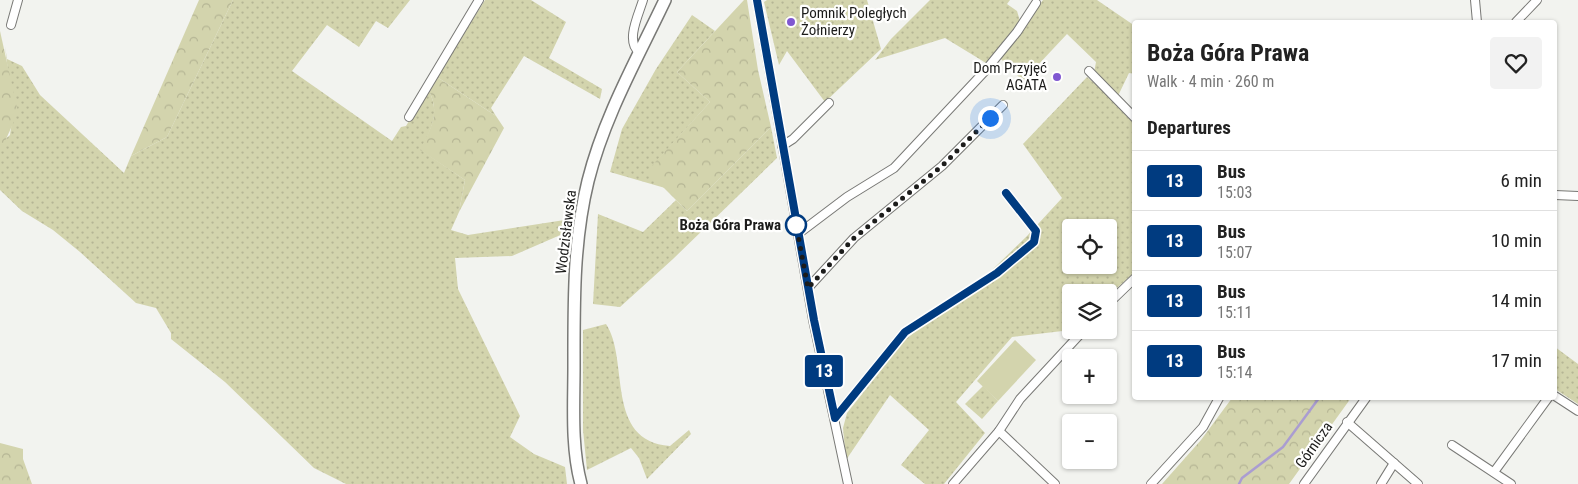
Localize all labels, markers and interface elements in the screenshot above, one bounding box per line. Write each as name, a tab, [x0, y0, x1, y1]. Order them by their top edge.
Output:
place label: Pomnik Poległych Żołnierzy	[801, 4, 907, 39]
marker: Pomnik Poległych Żołnierzy	[785, 16, 797, 28]
button: heart	[1490, 37, 1542, 89]
text: Boża Góra Prawa	[1147, 39, 1309, 67]
place label: Dom Przyjęć AGATA	[973, 59, 1047, 94]
marker: Dom Przyjęć AGATA	[1051, 71, 1063, 83]
text: Walk · 4 min · 260 m	[1147, 72, 1274, 91]
your location	[978, 106, 1003, 131]
text: Departures	[1147, 116, 1231, 139]
text: Bus	[1217, 160, 1246, 183]
text: 6 min	[1500, 169, 1542, 192]
text: 13	[1165, 170, 1184, 191]
text: 15:03	[1217, 183, 1252, 202]
street label: Wodzisławska	[552, 189, 580, 275]
marker: Boża Góra Prawa	[785, 214, 807, 236]
place label: Boża Góra Prawa	[680, 216, 781, 234]
map controls	[1062, 219, 1117, 469]
button: locate	[1062, 219, 1117, 274]
text: Bus	[1217, 220, 1246, 243]
text: 10 min	[1491, 229, 1542, 252]
text: 13	[1165, 230, 1184, 251]
text: 15:07	[1217, 243, 1252, 262]
text: Bus	[1217, 280, 1246, 303]
button: layers	[1062, 284, 1117, 339]
text: 14 min	[1491, 289, 1542, 312]
text: 13	[1165, 290, 1184, 311]
text: 15:11	[1217, 303, 1252, 322]
text: Bus	[1217, 340, 1246, 363]
button: +	[1062, 349, 1117, 404]
text: 17 min	[1491, 349, 1542, 372]
text: 13	[1165, 350, 1184, 371]
line badge: 13	[802, 355, 846, 387]
text: 13	[815, 360, 833, 381]
text: 15:14	[1217, 363, 1252, 382]
button: −	[1062, 414, 1117, 469]
street label: Górnicza	[1292, 418, 1336, 472]

